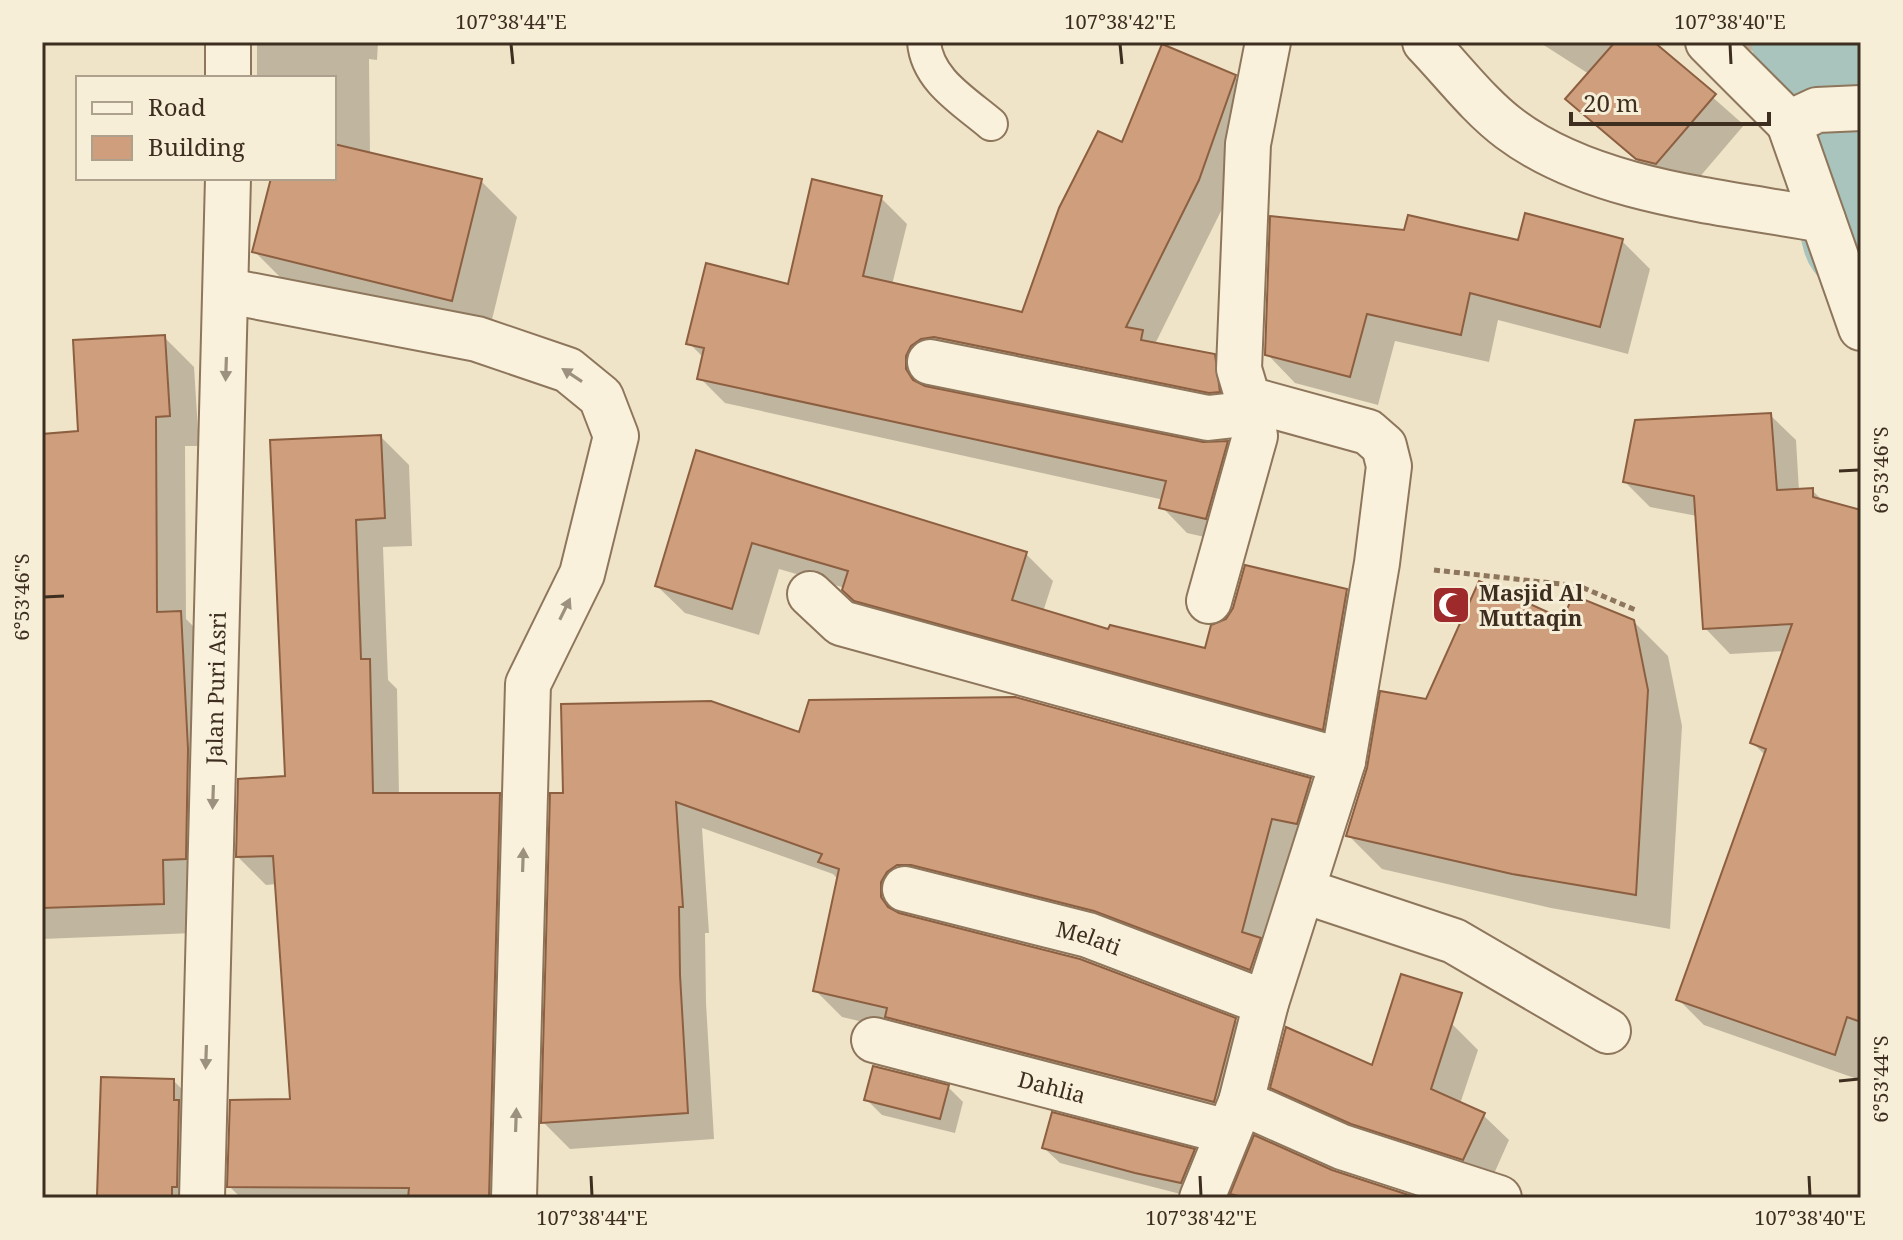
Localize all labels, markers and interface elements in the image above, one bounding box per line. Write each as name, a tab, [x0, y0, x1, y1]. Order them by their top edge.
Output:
text: 107°38'44"E	[455, 8, 567, 35]
text: 107°38'42"E	[1064, 8, 1176, 35]
text: 107°38'40"E	[1674, 8, 1786, 35]
legend	[76, 76, 336, 180]
scale bar	[1571, 76, 1769, 126]
text: 20 m	[1583, 86, 1639, 119]
text: Road	[148, 90, 206, 123]
text: Building	[148, 130, 245, 163]
one-way arrow	[219, 357, 232, 382]
one-way arrow	[561, 367, 582, 382]
text: 6°53'46"S	[1867, 426, 1894, 514]
text: 6°53'46"S	[8, 553, 35, 641]
place label: Masjid Al Muttaqin	[1479, 577, 1584, 632]
mosque icon: Masjid Al Muttaqin	[1430, 584, 1472, 626]
one-way arrow	[558, 597, 572, 620]
street label: Jalan Puri Asri	[198, 611, 232, 766]
one-way arrow	[207, 785, 220, 810]
one-way arrow	[517, 847, 530, 872]
street label: Melati	[1053, 913, 1126, 961]
text: 6°53'44"S	[1867, 1035, 1894, 1123]
one-way arrow	[199, 1045, 212, 1070]
street label: Dahlia	[1015, 1063, 1089, 1109]
one-way arrow	[510, 1107, 522, 1132]
text: 107°38'44"E	[536, 1204, 648, 1231]
text: 107°38'42"E	[1145, 1204, 1257, 1231]
text: 107°38'40"E	[1754, 1204, 1866, 1231]

